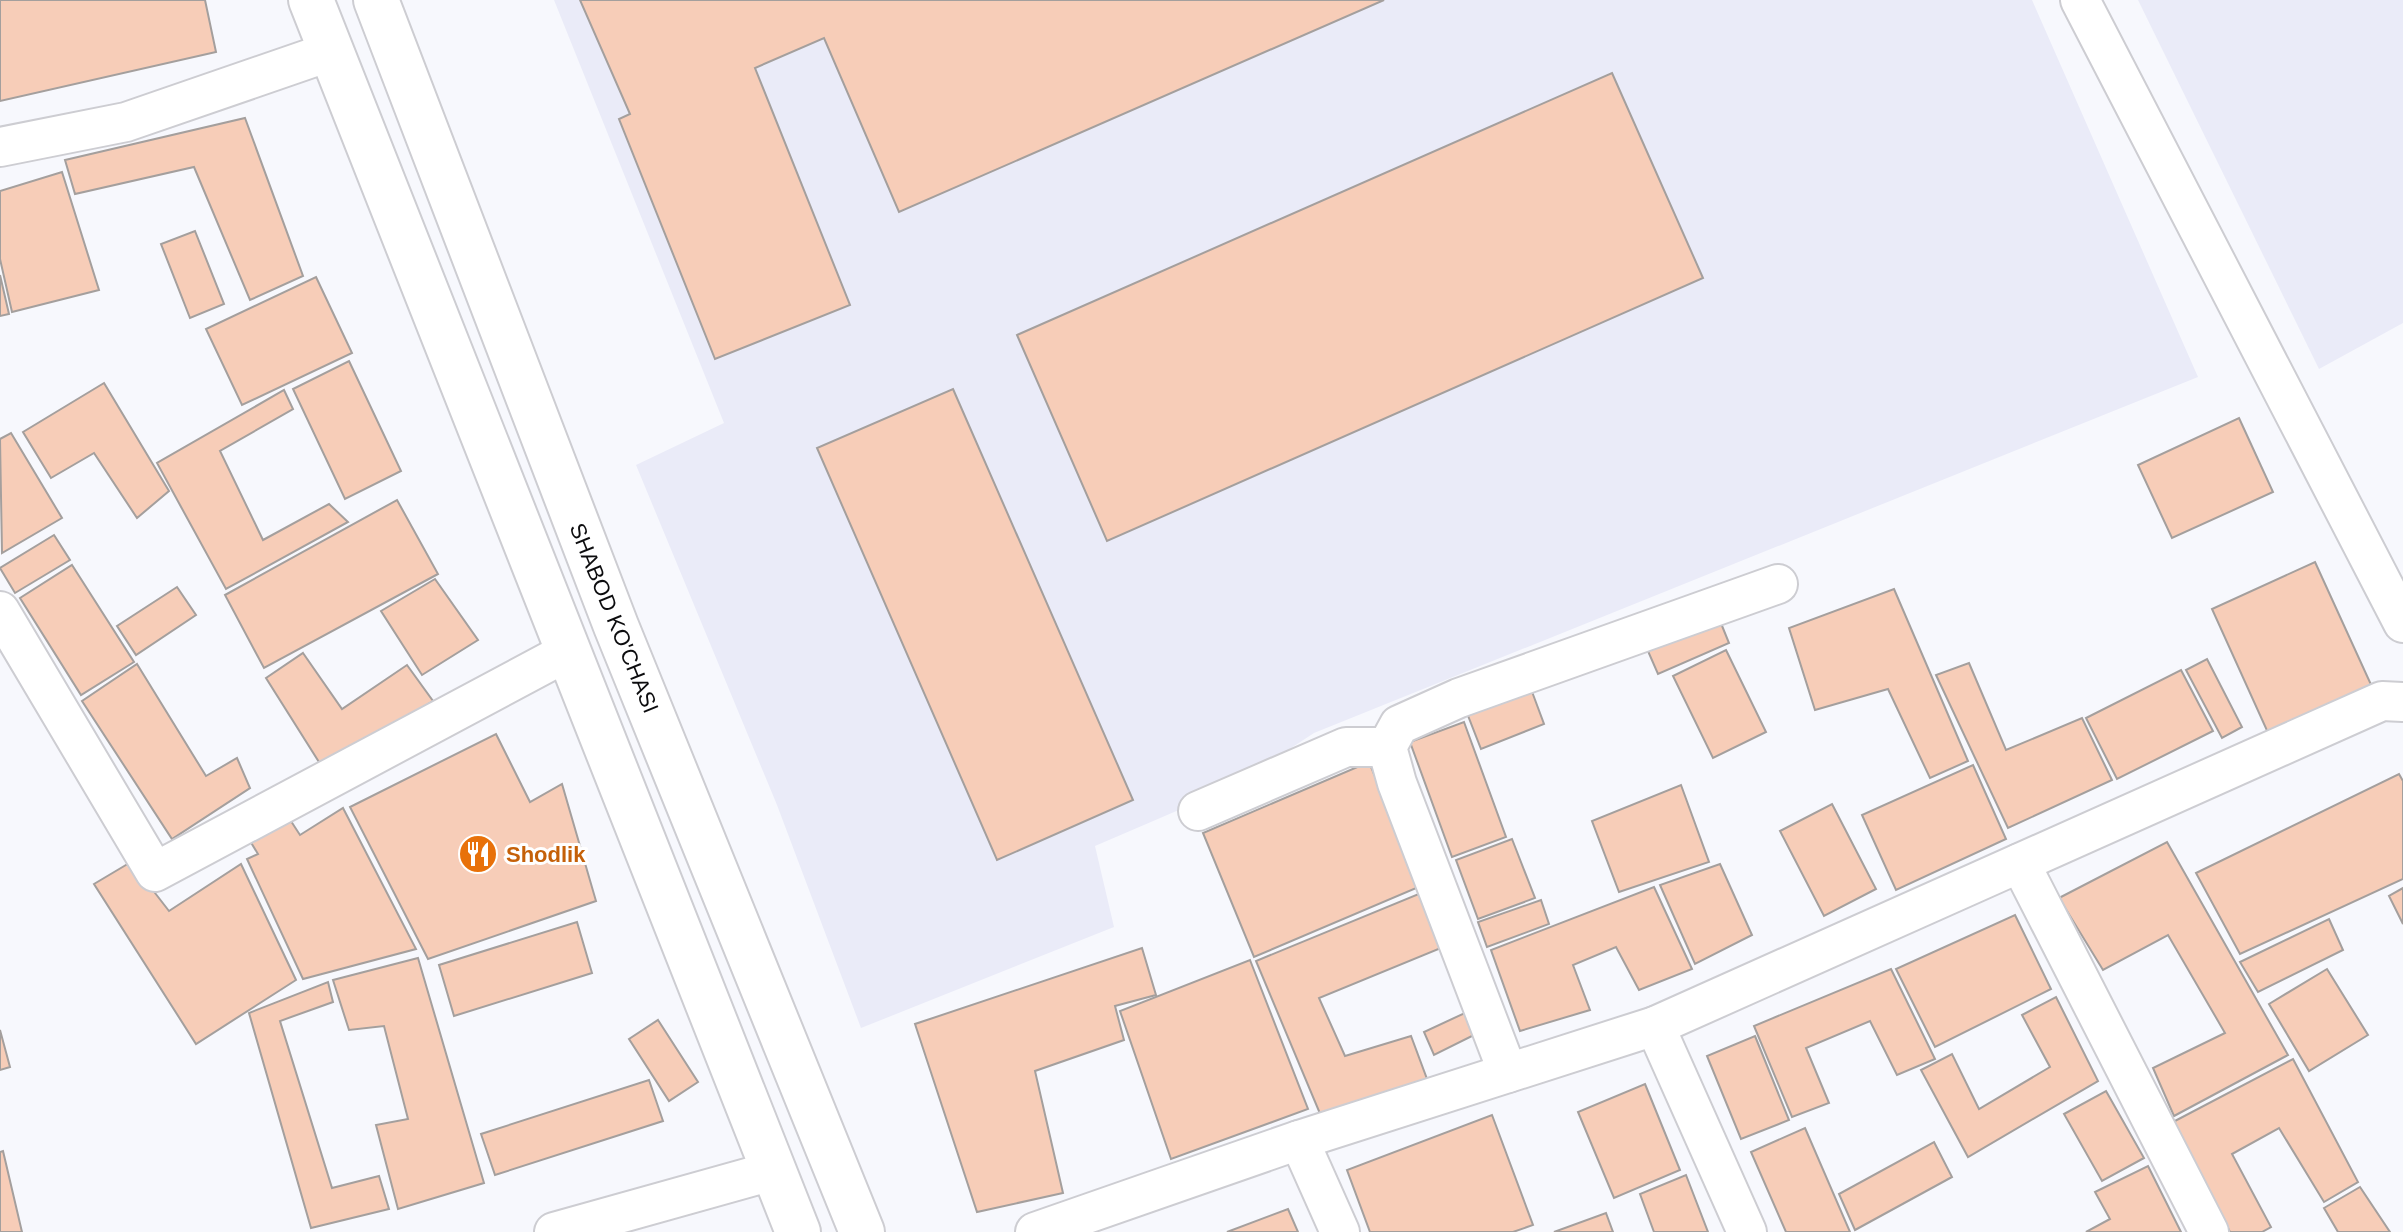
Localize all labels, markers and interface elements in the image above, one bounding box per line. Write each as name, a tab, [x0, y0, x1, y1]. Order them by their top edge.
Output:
street label: SHABOD KO'CHASI	[565, 520, 663, 716]
restaurant icon: Shodlik	[457, 833, 499, 875]
place label: Shodlik	[506, 842, 586, 867]

